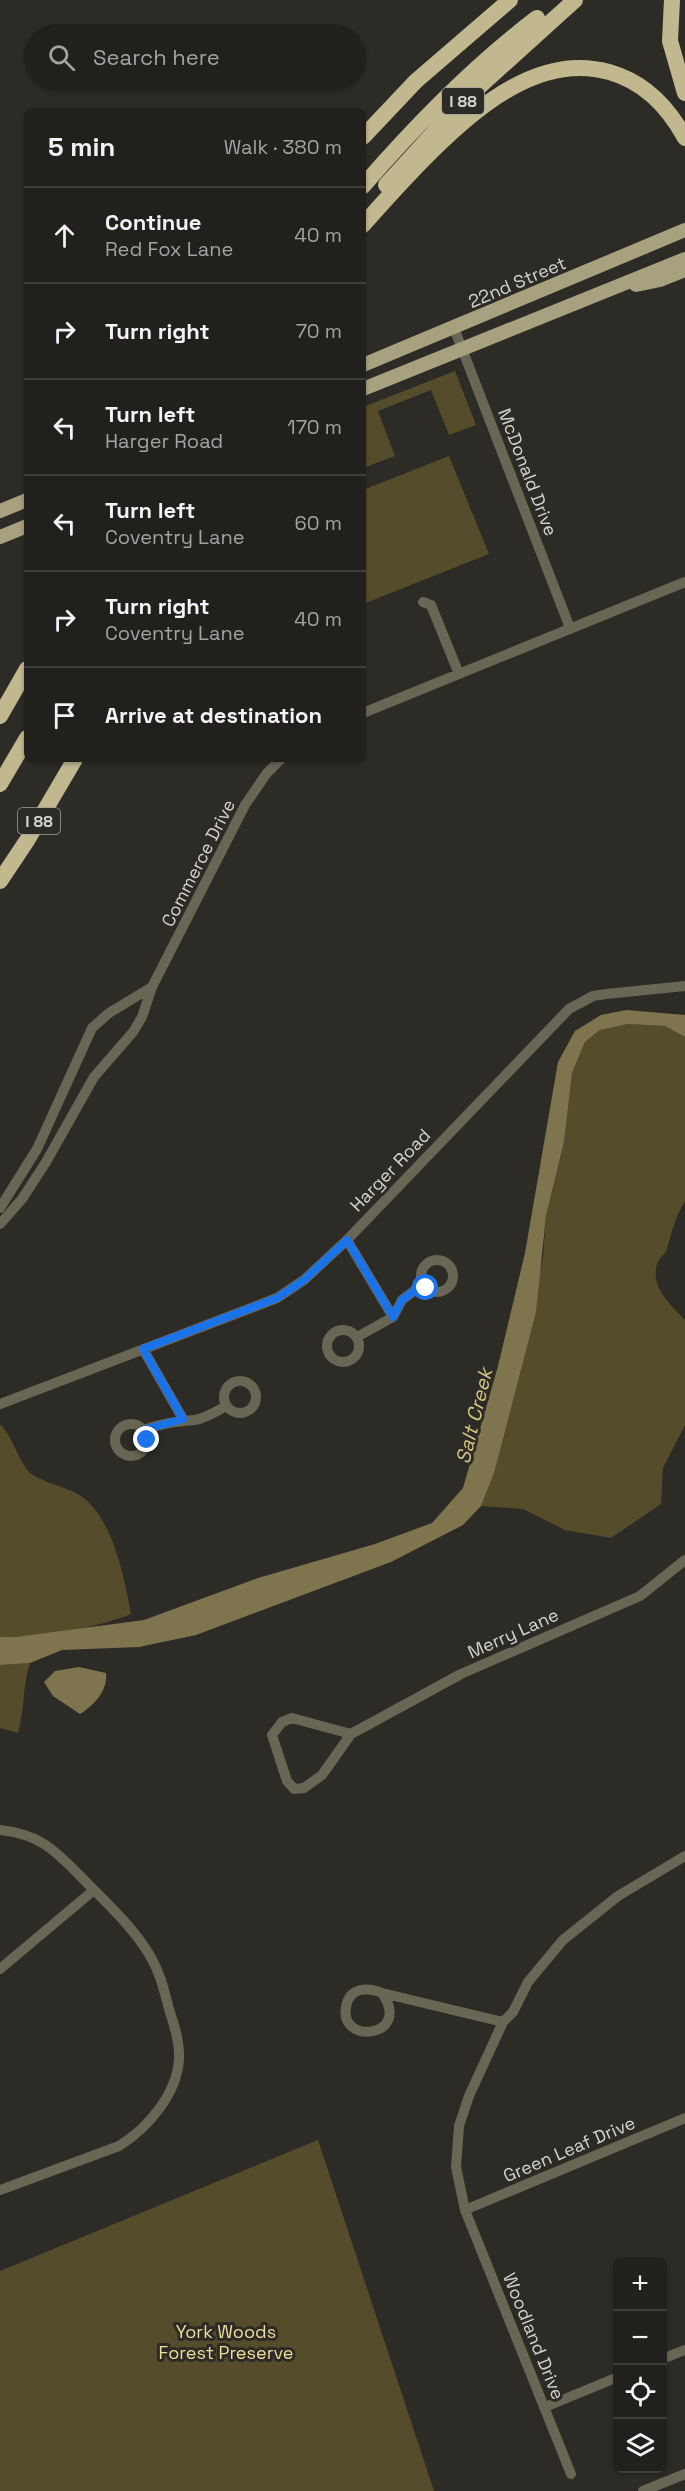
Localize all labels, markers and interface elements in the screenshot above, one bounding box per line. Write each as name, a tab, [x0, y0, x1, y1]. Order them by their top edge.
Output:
search box	[24, 24, 366, 90]
icon: search	[45, 41, 78, 74]
text: Search here	[93, 43, 220, 71]
road number: I 88	[442, 88, 484, 114]
text: 5 min	[48, 130, 115, 164]
text: Walk · 380 m	[224, 134, 342, 160]
text: Continue	[105, 208, 201, 236]
icon: ahead	[48, 219, 81, 252]
text: 40 m	[294, 222, 342, 248]
text: Red Fox Lane	[105, 236, 233, 262]
street label: 22nd Street	[465, 251, 569, 313]
icon: right	[48, 315, 81, 348]
text: Turn right	[105, 317, 210, 345]
text: 70 m	[296, 318, 342, 344]
text: Turn left	[105, 400, 195, 428]
street label: McDonald Drive	[493, 405, 563, 539]
icon: left	[48, 411, 81, 444]
text: 170 m	[287, 414, 342, 440]
text: Harger Road	[105, 428, 223, 454]
text: Turn left	[105, 496, 195, 524]
icon: left	[48, 507, 81, 540]
text: 60 m	[295, 510, 342, 536]
text: Coventry Lane	[105, 524, 245, 550]
text: Turn right	[105, 592, 210, 620]
icon: right	[48, 603, 81, 636]
text: 40 m	[294, 606, 342, 632]
text: Coventry Lane	[105, 620, 245, 646]
icon: arrive	[48, 699, 81, 732]
text: Arrive at destination	[105, 701, 322, 729]
street label: Commerce Drive	[156, 795, 240, 931]
road number: I 88	[18, 808, 60, 834]
street label: Harger Road	[345, 1124, 435, 1216]
route start	[412, 1274, 438, 1300]
water label: Salt Creek	[450, 1363, 499, 1466]
route end	[133, 1426, 159, 1452]
street label: Merry Lane	[464, 1603, 562, 1663]
street label: Green Leaf Drive	[500, 2111, 638, 2187]
map controls	[613, 2257, 667, 2473]
button: +	[613, 2257, 667, 2311]
street label: Woodland Drive	[498, 2269, 570, 2403]
button: −	[613, 2311, 667, 2365]
park label: York Woods Forest Preserve	[159, 2320, 293, 2364]
button: locate	[613, 2365, 667, 2419]
button: layers	[613, 2419, 667, 2473]

